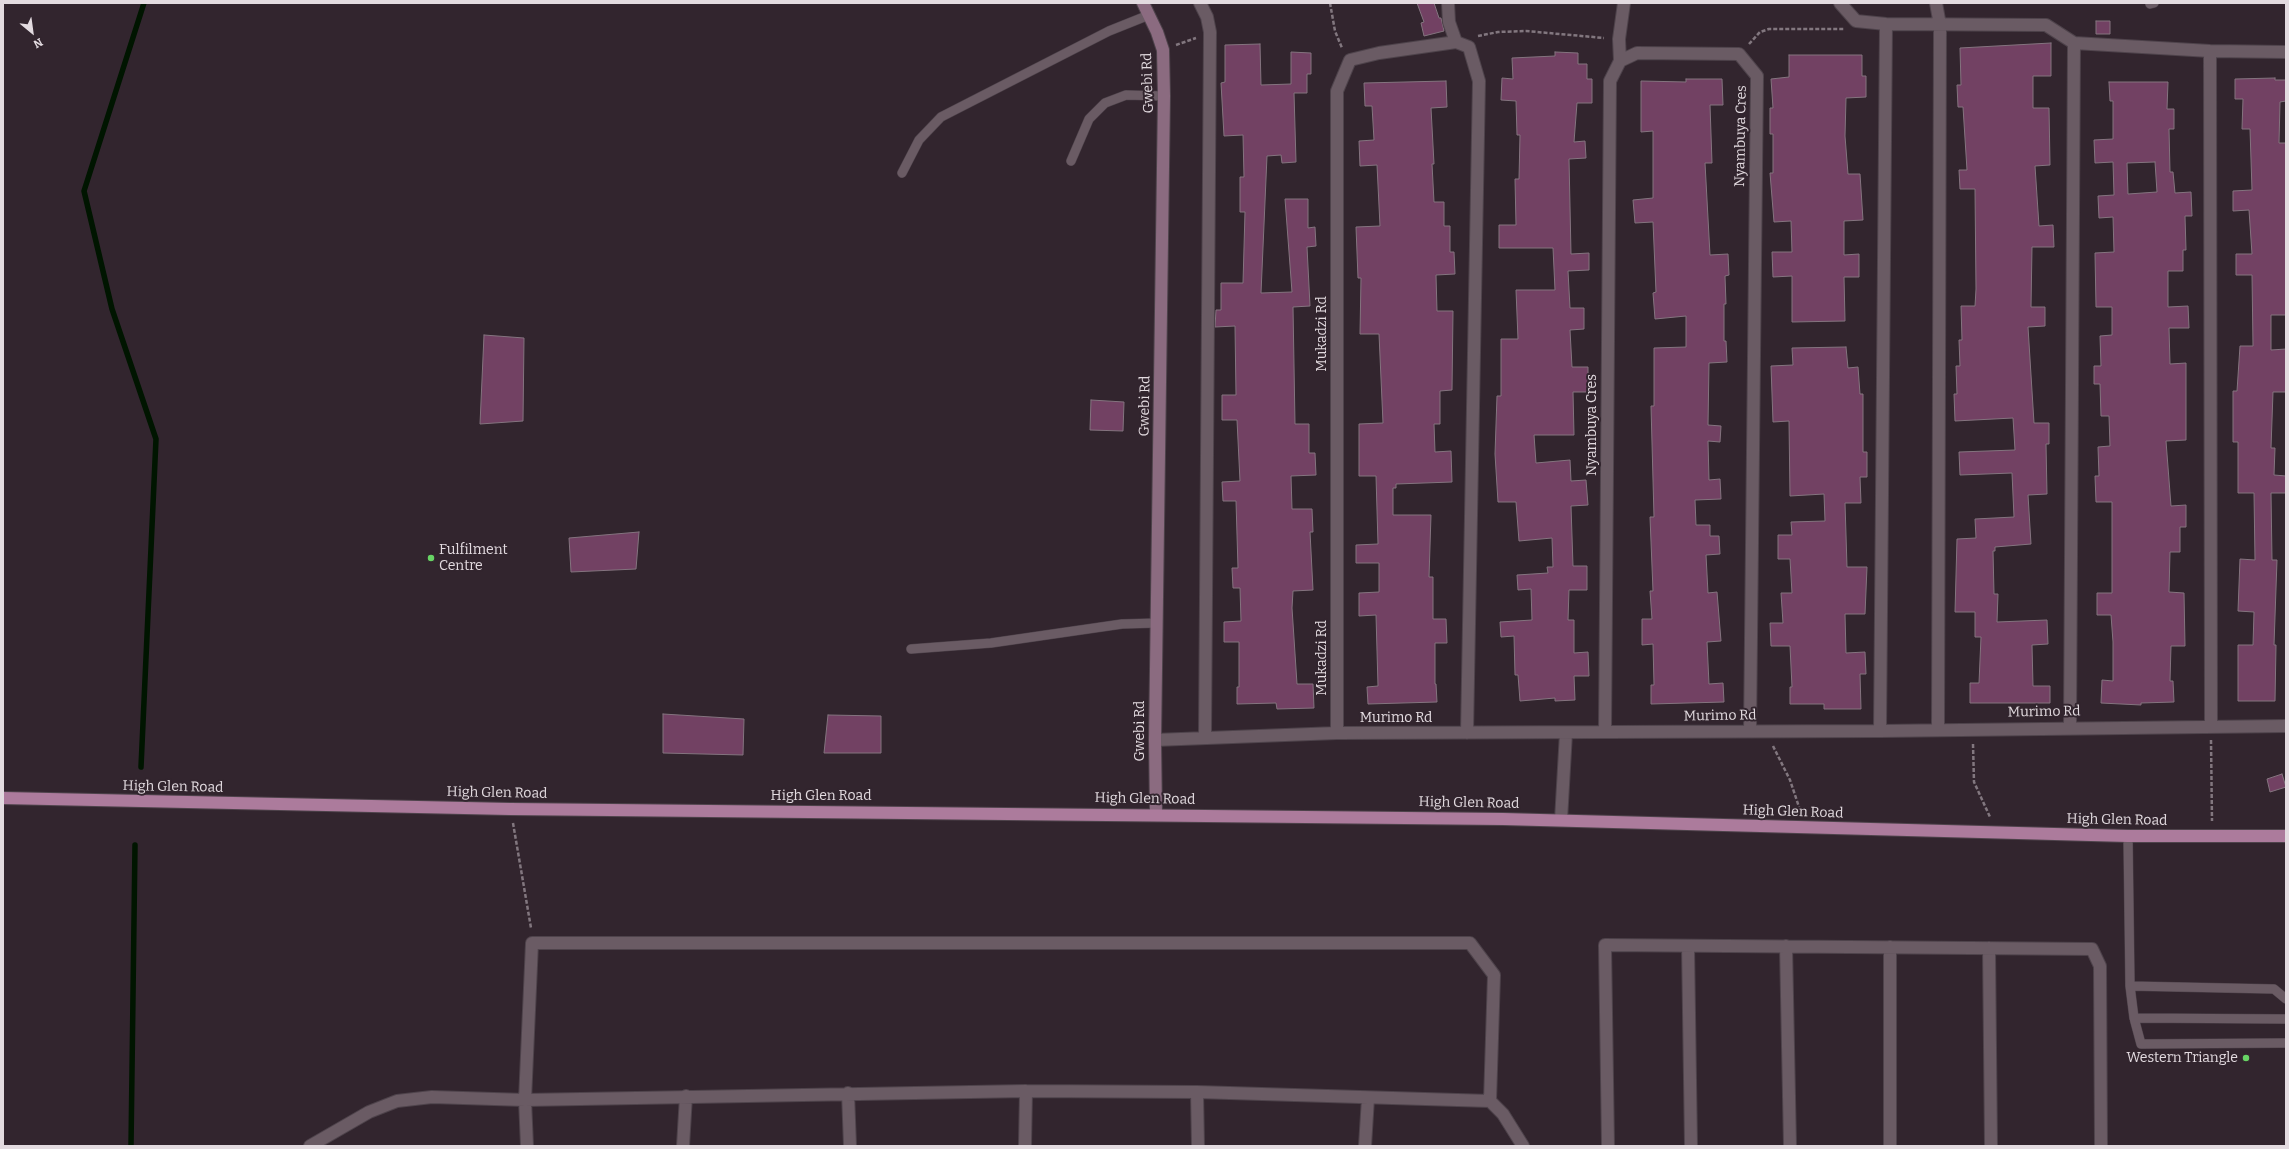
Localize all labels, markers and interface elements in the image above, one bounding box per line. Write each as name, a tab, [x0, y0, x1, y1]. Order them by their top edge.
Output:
north arrow	[12, 12, 52, 52]
text: N	[31, 35, 45, 51]
street label: Gwebi Rd	[1139, 52, 1157, 114]
street label: Nyambuya Cres	[1732, 85, 1750, 187]
street label: Mukadzi Rd	[1314, 296, 1330, 372]
street label: Nyambuya Cres	[1584, 374, 1600, 476]
street label: Gwebi Rd	[1136, 375, 1154, 437]
place label: Fulfilment Centre	[439, 542, 508, 574]
marker: Fulfilment Centre	[426, 553, 436, 563]
street label: Mukadzi Rd	[1314, 620, 1330, 696]
street label: Gwebi Rd	[1132, 701, 1148, 761]
street label: Murimo Rd	[2007, 703, 2081, 721]
street label: Murimo Rd	[1683, 707, 1757, 725]
street label: Murimo Rd	[1360, 710, 1432, 726]
street label: High Glen Road	[122, 778, 224, 796]
street label: High Glen Road	[446, 784, 548, 802]
street label: High Glen Road	[771, 788, 871, 804]
street label: High Glen Road	[1094, 790, 1196, 808]
street label: High Glen Road	[1418, 794, 1520, 812]
street label: High Glen Road	[1742, 802, 1844, 822]
street label: High Glen Road	[2066, 811, 2168, 829]
place label: Western Triangle	[2126, 1050, 2238, 1066]
marker: Western Triangle	[2241, 1053, 2251, 1063]

